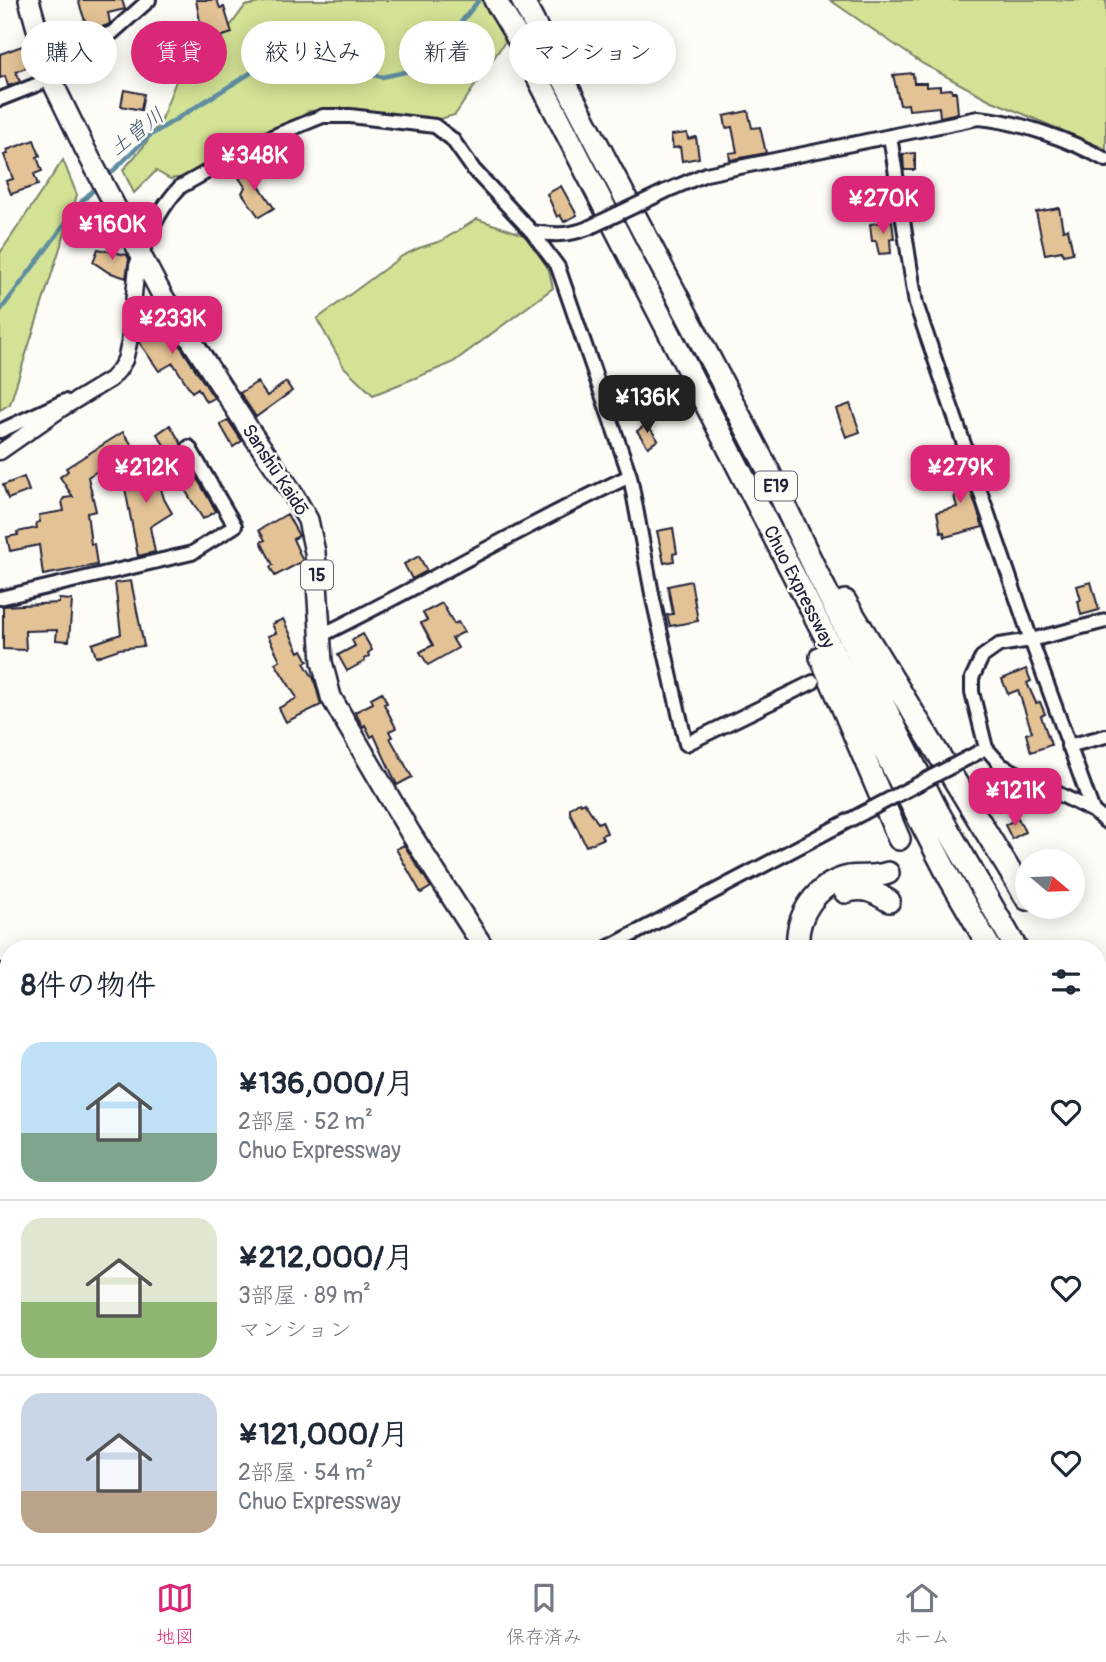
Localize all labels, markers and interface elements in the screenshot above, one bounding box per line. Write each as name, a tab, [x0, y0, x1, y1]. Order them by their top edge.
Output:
chip: 購入	[21, 21, 117, 84]
chip: 賃貸	[131, 21, 227, 84]
chip: 絞り込み	[241, 21, 385, 84]
chip: 新着	[399, 21, 495, 84]
chip: マンション	[509, 21, 676, 84]
water label: 土曽川	[104, 102, 170, 162]
pin: ¥348K	[205, 134, 303, 193]
text: ¥348K	[220, 141, 288, 170]
pin: ¥270K	[834, 176, 932, 236]
text: ¥270K	[848, 184, 918, 213]
pin: ¥160K	[63, 202, 161, 262]
text: ¥160K	[78, 210, 146, 239]
pin: ¥233K	[123, 296, 221, 356]
text: ¥233K	[138, 304, 206, 333]
pin: ¥136K	[598, 376, 696, 435]
text: ¥136K	[614, 383, 680, 412]
street label: Sanshū Kaidō	[236, 420, 314, 520]
pin: ¥212K	[97, 446, 195, 505]
pin: ¥279K	[911, 446, 1009, 505]
text: ¥212K	[114, 453, 178, 482]
text: ¥279K	[927, 453, 993, 482]
road number: E19	[755, 472, 797, 500]
street label: Chuo Expressway	[758, 522, 840, 652]
road number: 15	[301, 560, 333, 590]
pin: ¥121K	[966, 768, 1064, 828]
text: ¥121K	[985, 776, 1045, 805]
north arrow	[1015, 849, 1085, 919]
map controls	[1015, 849, 1085, 919]
icon: filters	[1047, 963, 1085, 1001]
text: 8件の物件	[21, 967, 156, 1004]
text: ¥136,000/月	[238, 1065, 415, 1102]
icon: home	[77, 1070, 161, 1154]
icon: heart	[1047, 1093, 1085, 1131]
text: 2部屋 · 52 m²	[238, 1107, 373, 1136]
text: Chuo Expressway	[238, 1136, 401, 1165]
text: ¥212,000/月	[238, 1239, 414, 1276]
icon: home	[77, 1246, 161, 1330]
icon: heart	[1047, 1269, 1085, 1307]
text: 3部屋 · 89 m²	[238, 1281, 371, 1310]
text: マンション	[238, 1315, 352, 1344]
text: ¥121,000/月	[238, 1416, 409, 1453]
icon: home	[77, 1421, 161, 1505]
icon: heart	[1047, 1444, 1085, 1482]
text: 2部屋 · 54 m²	[238, 1458, 373, 1487]
text: Chuo Expressway	[238, 1487, 401, 1516]
tab: 地図	[156, 1579, 194, 1649]
tab: 保存済み	[506, 1579, 582, 1649]
tab: ホーム	[894, 1579, 950, 1649]

